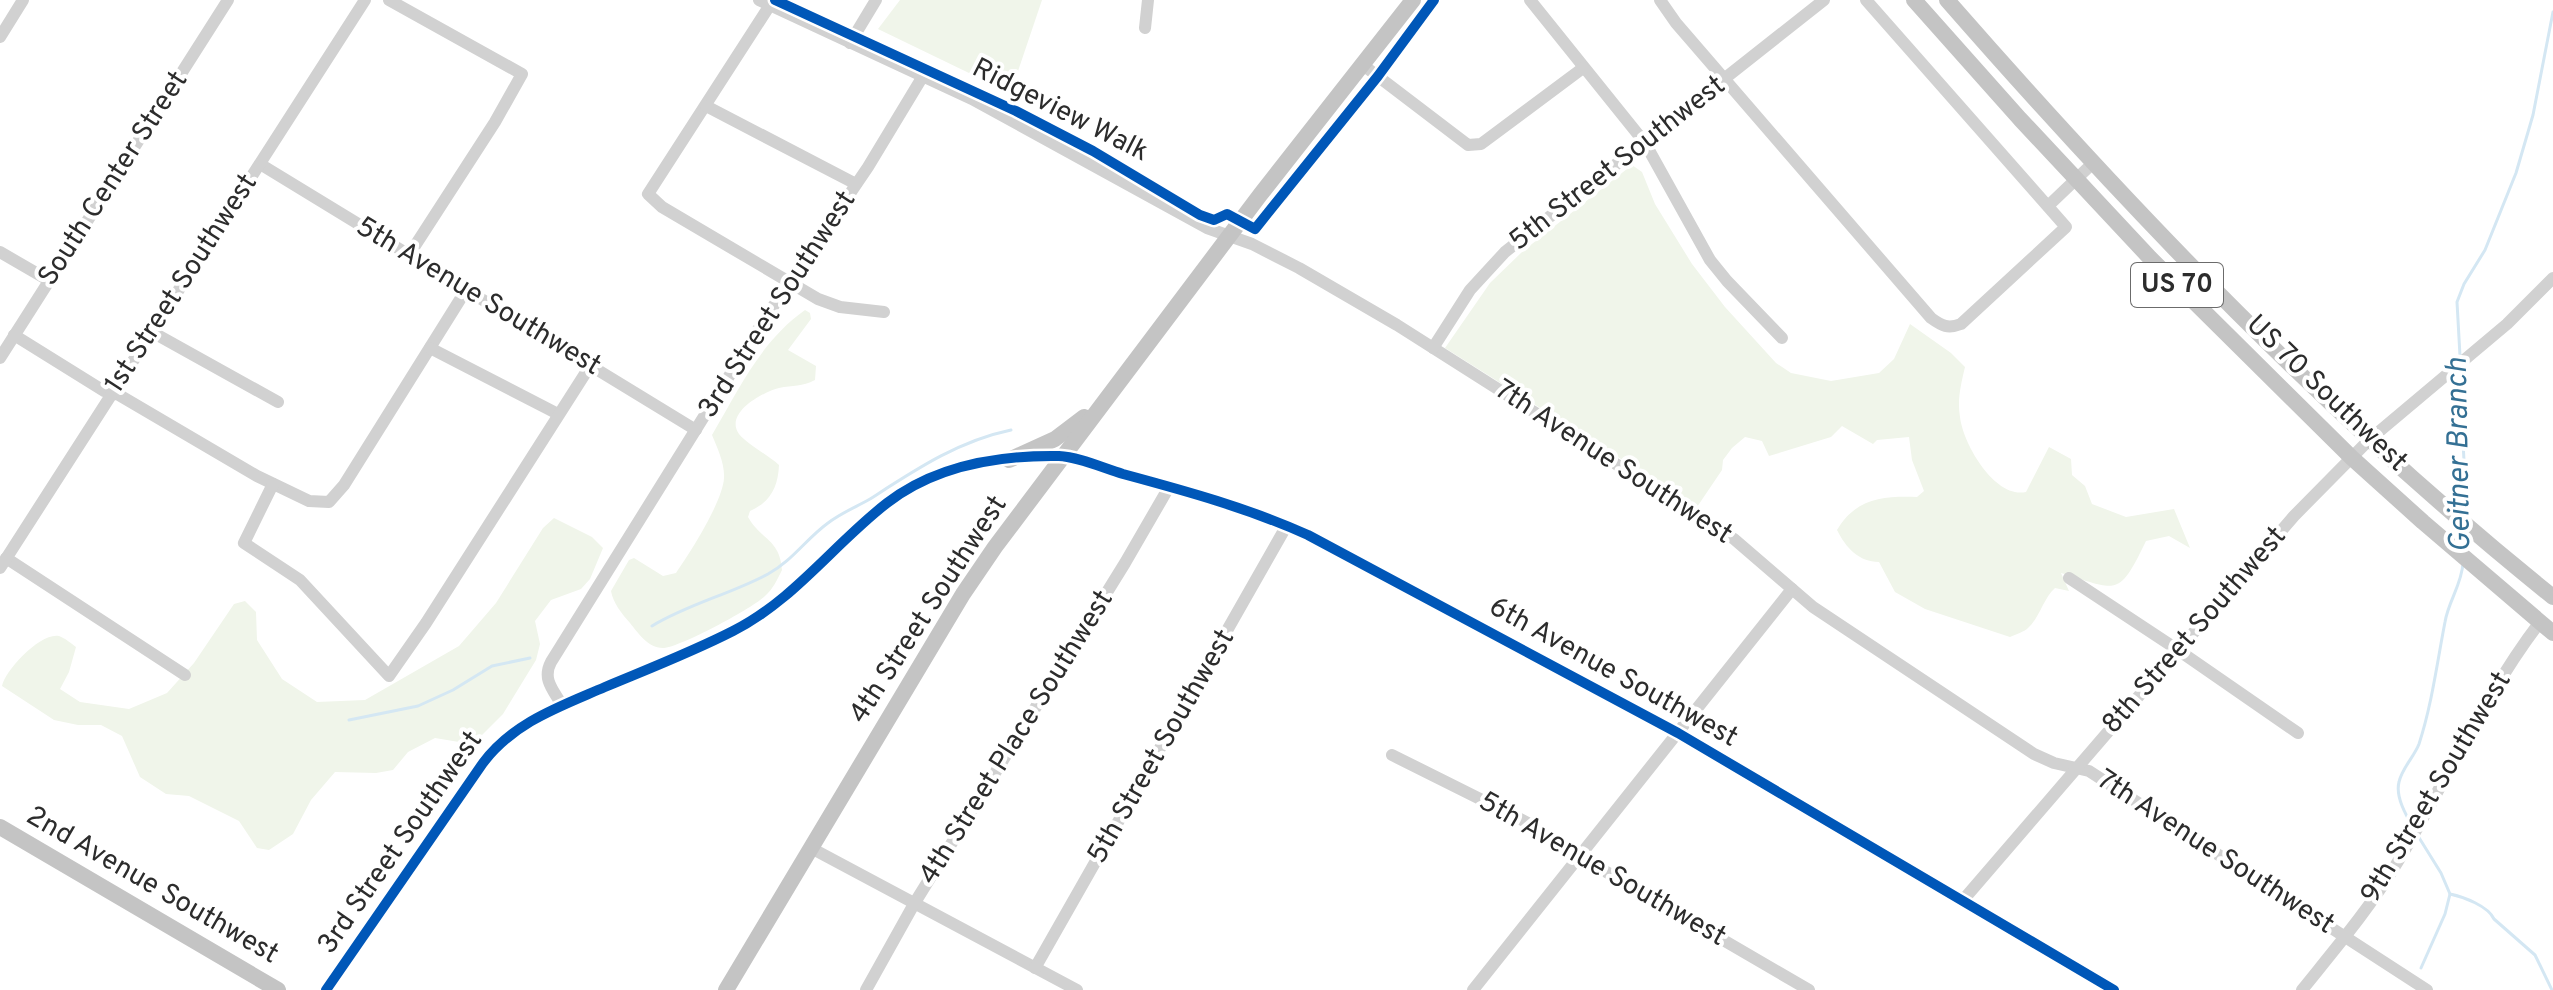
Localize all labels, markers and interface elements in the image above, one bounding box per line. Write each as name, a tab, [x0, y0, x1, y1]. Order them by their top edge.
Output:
street label: Ridgeview Walk	[966, 51, 1154, 171]
street label: South Center Street	[31, 65, 197, 293]
street label: 5th Street Southwest	[1503, 68, 1733, 260]
street label: 1st Street Southwest	[98, 167, 266, 401]
street label: 3rd Street Southwest	[691, 184, 865, 426]
street label: 5th Avenue Southwest	[349, 209, 607, 385]
road number: US 70	[2131, 263, 2223, 307]
street label: US 70 Southwest	[2238, 308, 2414, 480]
water label: Geitner Branch	[2440, 357, 2480, 553]
street label: 7th Avenue Southwest	[1487, 373, 1739, 553]
street label: 4th Street Southwest	[842, 489, 1016, 731]
street label: 8th Street Southwest	[2095, 520, 2295, 742]
street label: 4th Street Place Southwest	[912, 584, 1122, 892]
street label: 6th Avenue Southwest	[1482, 590, 1744, 756]
street label: 5th Street Southwest	[1080, 623, 1244, 871]
street label: 9th Street Southwest	[2354, 666, 2520, 910]
street label: 3rd Street Southwest	[310, 724, 492, 962]
street label: 7th Avenue Southwest	[2089, 763, 2341, 943]
street label: 5th Avenue Southwest	[1472, 784, 1732, 956]
street label: 2nd Avenue Southwest	[19, 799, 285, 973]

